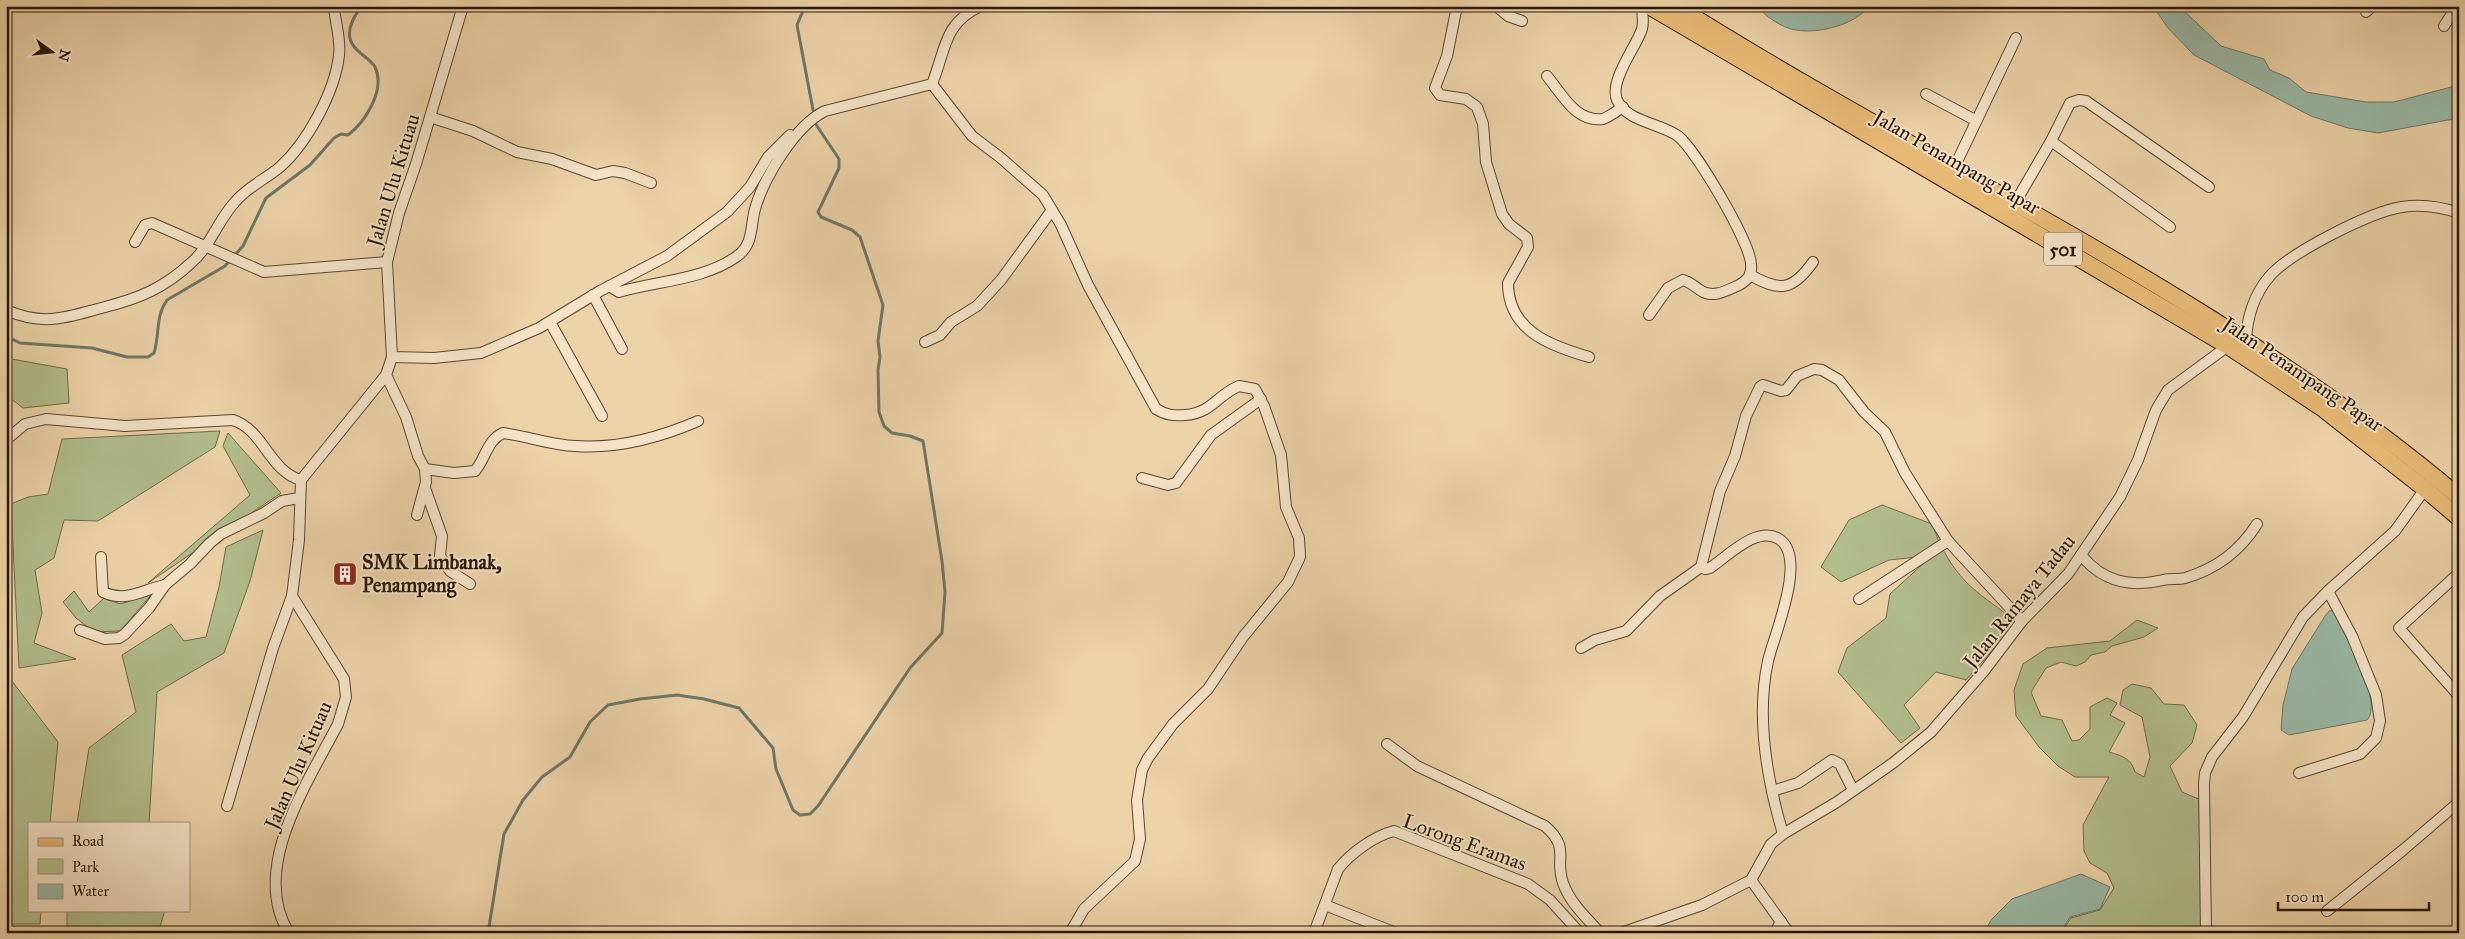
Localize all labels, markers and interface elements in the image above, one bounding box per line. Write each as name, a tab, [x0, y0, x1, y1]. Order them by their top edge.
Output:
north arrow	[28, 28, 78, 78]
text: N	[54, 47, 74, 63]
street label: Jalan Penampang Papar	[1867, 103, 2045, 221]
street label: Jalan Ulu Kituau	[361, 110, 426, 251]
road number: 501	[2044, 232, 2082, 266]
street label: Jalan Penampang Papar	[2216, 310, 2388, 438]
street label: Jalan Ramaya Tadau	[1957, 529, 2081, 675]
place label: SMK Limbanak, Penampang	[362, 550, 502, 598]
building icon: SMK Limbanak, Penampang	[332, 561, 358, 587]
street label: Jalan Ulu Kituau	[258, 697, 338, 835]
street label: Lorong Eramas	[1400, 809, 1530, 876]
legend	[28, 822, 190, 912]
text: Road	[72, 832, 104, 850]
text: Park	[72, 858, 99, 876]
scale bar	[2278, 879, 2429, 911]
text: Water	[72, 882, 109, 900]
text: 100 m	[2285, 888, 2325, 906]

